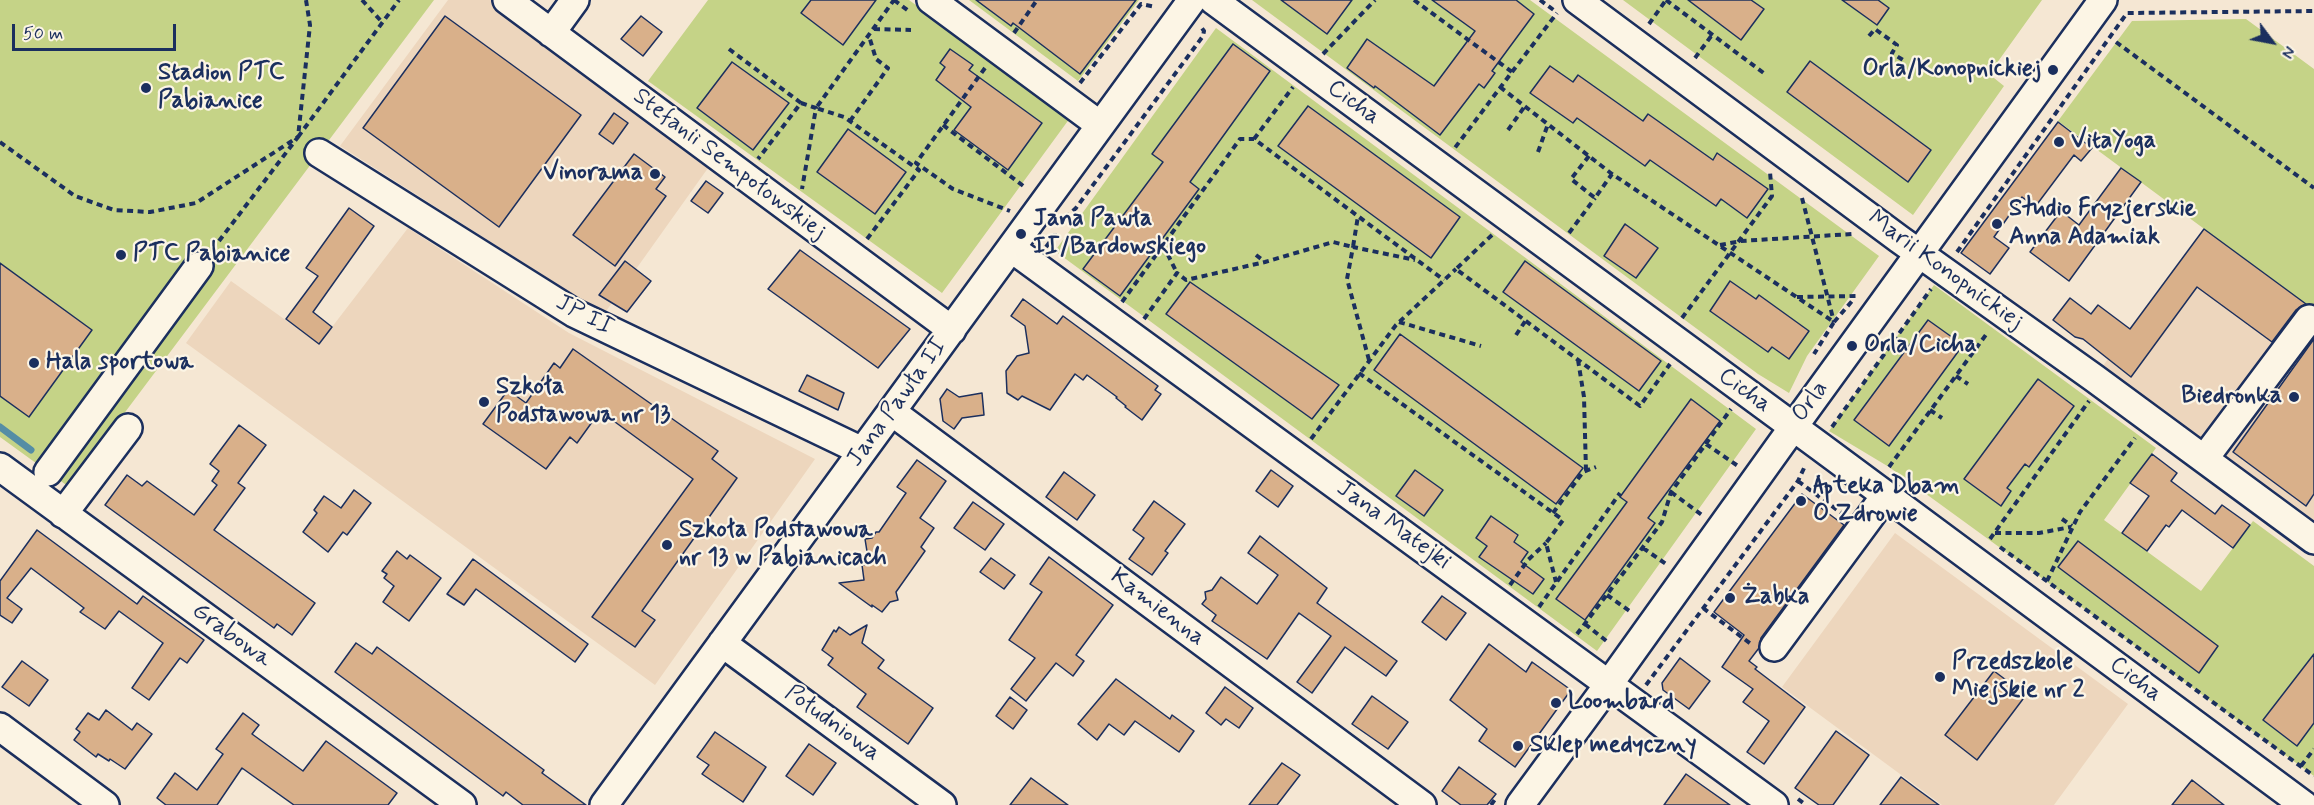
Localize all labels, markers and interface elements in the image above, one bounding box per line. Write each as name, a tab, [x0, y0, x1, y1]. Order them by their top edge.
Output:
scale bar	[15, 12, 178, 50]
north arrow	[2242, 12, 2302, 72]
text: 50 m	[23, 22, 63, 46]
text: N	[2276, 42, 2299, 62]
place label: Orla/Konopnickiej	[1862, 56, 2041, 84]
place label: Stadion PTC Pabianice	[158, 60, 284, 116]
marker: Orla/Konopnickiej	[2046, 63, 2060, 77]
street label: Cicha	[1321, 74, 1385, 132]
marker: Stadion PTC Pabianice	[139, 81, 153, 95]
street label: Stefanii Sempołowskiej	[627, 83, 831, 247]
place label: VitaYoga	[2071, 128, 2156, 156]
marker: VitaYoga	[2052, 135, 2066, 149]
place label: Vinorama	[543, 160, 643, 188]
marker: Vinorama	[648, 167, 662, 181]
place label: Studio Fryzjerskie Anna Adamiak	[2009, 196, 2196, 252]
street label: Marii Konopnickiej	[1861, 205, 2029, 337]
place label: Jana Pawła II/Bardowskiego	[1033, 206, 1206, 262]
marker: Studio Fryzjerskie Anna Adamiak	[1990, 217, 2004, 231]
marker: Jana Pawła II/Bardowskiego	[1014, 227, 1028, 241]
place label: PTC Pabianice	[133, 241, 290, 269]
marker: PTC Pabianice	[114, 248, 128, 262]
street label: JP II	[550, 289, 618, 343]
place label: Orla/Cicha	[1864, 332, 1977, 360]
street label: Jana Pawła II	[842, 333, 954, 473]
marker: Orla/Cicha	[1845, 339, 1859, 353]
place label: Hala sportowa	[46, 349, 193, 377]
marker: Hala sportowa	[27, 356, 41, 370]
street label: Cicha	[1712, 362, 1776, 420]
place label: Szkoła Podstawowa nr 13	[496, 374, 671, 430]
street label: Orla	[1786, 376, 1836, 428]
place label: Biedronka	[2181, 383, 2282, 411]
marker: Biedronka	[2287, 390, 2301, 404]
marker: Szkoła Podstawowa nr 13	[477, 395, 491, 409]
place label: Apteka Dbam O Zdrowie	[1813, 473, 1960, 529]
street label: Jana Matejki	[1330, 475, 1456, 577]
marker: Apteka Dbam O Zdrowie	[1794, 494, 1808, 508]
place label: Szkoła Podstawowa nr 13 w Pabianicach	[679, 517, 887, 573]
marker: Szkoła Podstawowa nr 13 w Pabianicach	[660, 538, 674, 552]
street label: Kamienna	[1104, 563, 1210, 653]
place label: Żabka	[1742, 584, 1810, 612]
marker: Żabka	[1723, 591, 1737, 605]
street label: Grabowa	[185, 597, 277, 675]
place label: Przedszkole Miejskie nr 2	[1952, 649, 2084, 705]
street label: Cicha	[2103, 651, 2167, 709]
marker: Przedszkole Miejskie nr 2	[1933, 670, 1947, 684]
street label: Południowa	[778, 680, 886, 768]
place label: Loombard	[1568, 689, 1674, 717]
marker: Loombard	[1549, 696, 1563, 710]
place label: Sklep medyczny	[1530, 732, 1697, 760]
marker: Sklep medyczny	[1511, 739, 1525, 753]

